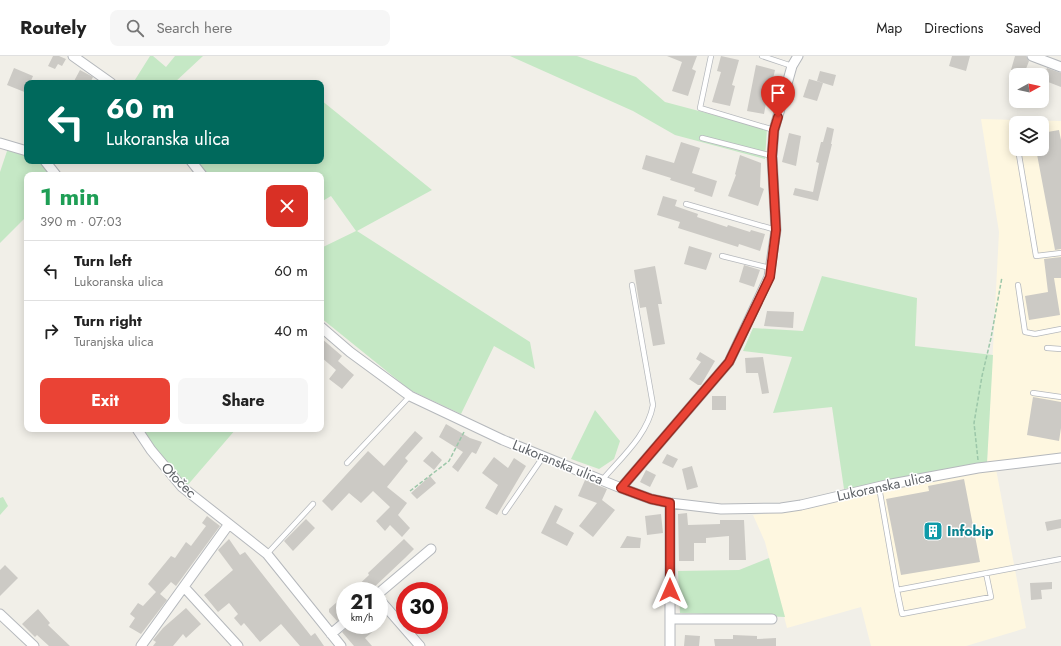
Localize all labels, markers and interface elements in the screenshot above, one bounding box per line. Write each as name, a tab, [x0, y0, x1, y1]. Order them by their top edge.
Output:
search box	[110, 10, 390, 46]
text: Routely	[20, 14, 86, 41]
icon: search	[124, 17, 146, 39]
text: Search here	[156, 17, 232, 39]
text: Map	[876, 18, 902, 38]
text: Directions	[924, 18, 984, 38]
text: Saved	[1006, 18, 1041, 38]
north arrow	[1009, 68, 1049, 108]
map controls	[1009, 68, 1049, 156]
pin	[761, 76, 795, 117]
icon: arrive	[767, 82, 789, 104]
text: 60 m	[106, 88, 175, 129]
icon: left	[40, 96, 92, 148]
button: layers	[1009, 116, 1049, 156]
text: Lukoranska ulica	[106, 126, 230, 152]
text: 1 min	[40, 179, 100, 214]
button: close	[266, 185, 308, 227]
text: 390 m · 07:03	[40, 212, 122, 231]
text: Turn left	[74, 250, 132, 272]
icon: left	[40, 260, 62, 282]
text: 60 m	[274, 260, 308, 282]
text: Lukoranska ulica	[74, 272, 163, 291]
text: Turn right	[74, 310, 142, 332]
icon: right	[40, 320, 62, 342]
text: 40 m	[274, 320, 308, 342]
text: Turanjska ulica	[74, 332, 153, 351]
button: Exit	[40, 378, 170, 424]
button: Share	[178, 378, 308, 424]
street label: Lukoranska ulica	[510, 435, 606, 489]
street label: Otočec	[157, 458, 201, 502]
street label: Lukoranska ulica	[835, 466, 933, 506]
building icon: Infobip	[922, 520, 944, 542]
place label: Infobip	[947, 521, 994, 541]
position arrow	[649, 569, 691, 611]
speed limit sign: 30	[396, 582, 448, 634]
text: 21	[350, 588, 374, 617]
text: km/h	[351, 610, 373, 625]

